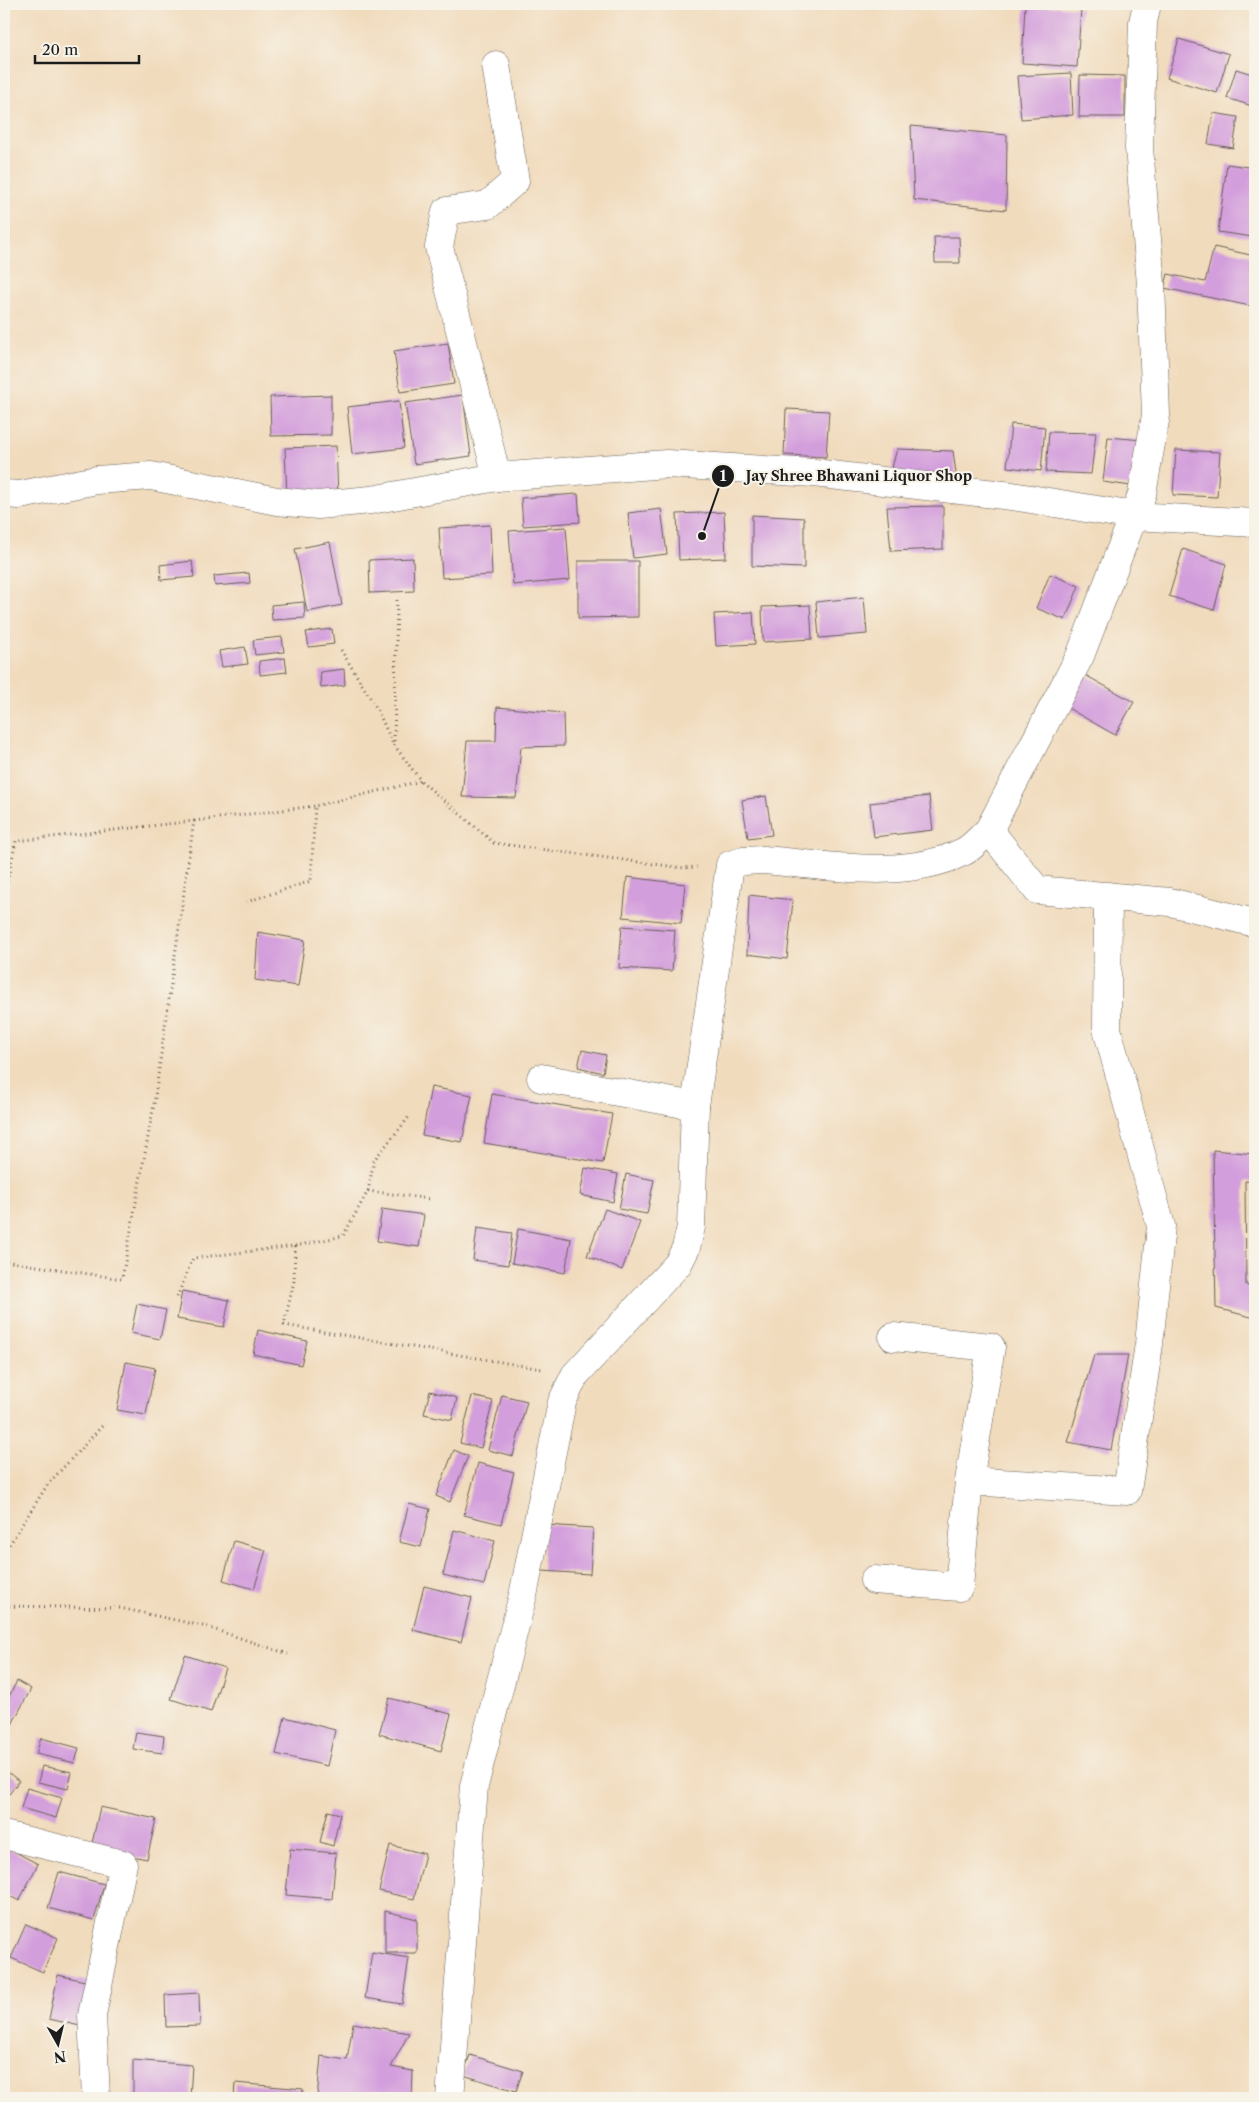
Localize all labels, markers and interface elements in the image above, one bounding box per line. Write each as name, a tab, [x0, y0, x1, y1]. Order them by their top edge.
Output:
scale bar	[35, 32, 139, 64]
text: 20 m	[42, 40, 78, 59]
callout: Jay Shree Bhawani Liquor Shop	[710, 462, 982, 491]
text: 1	[720, 466, 727, 485]
text: Jay Shree Bhawani Liquor Shop	[743, 467, 972, 485]
north arrow	[32, 2020, 82, 2070]
text: N	[53, 2047, 67, 2067]

